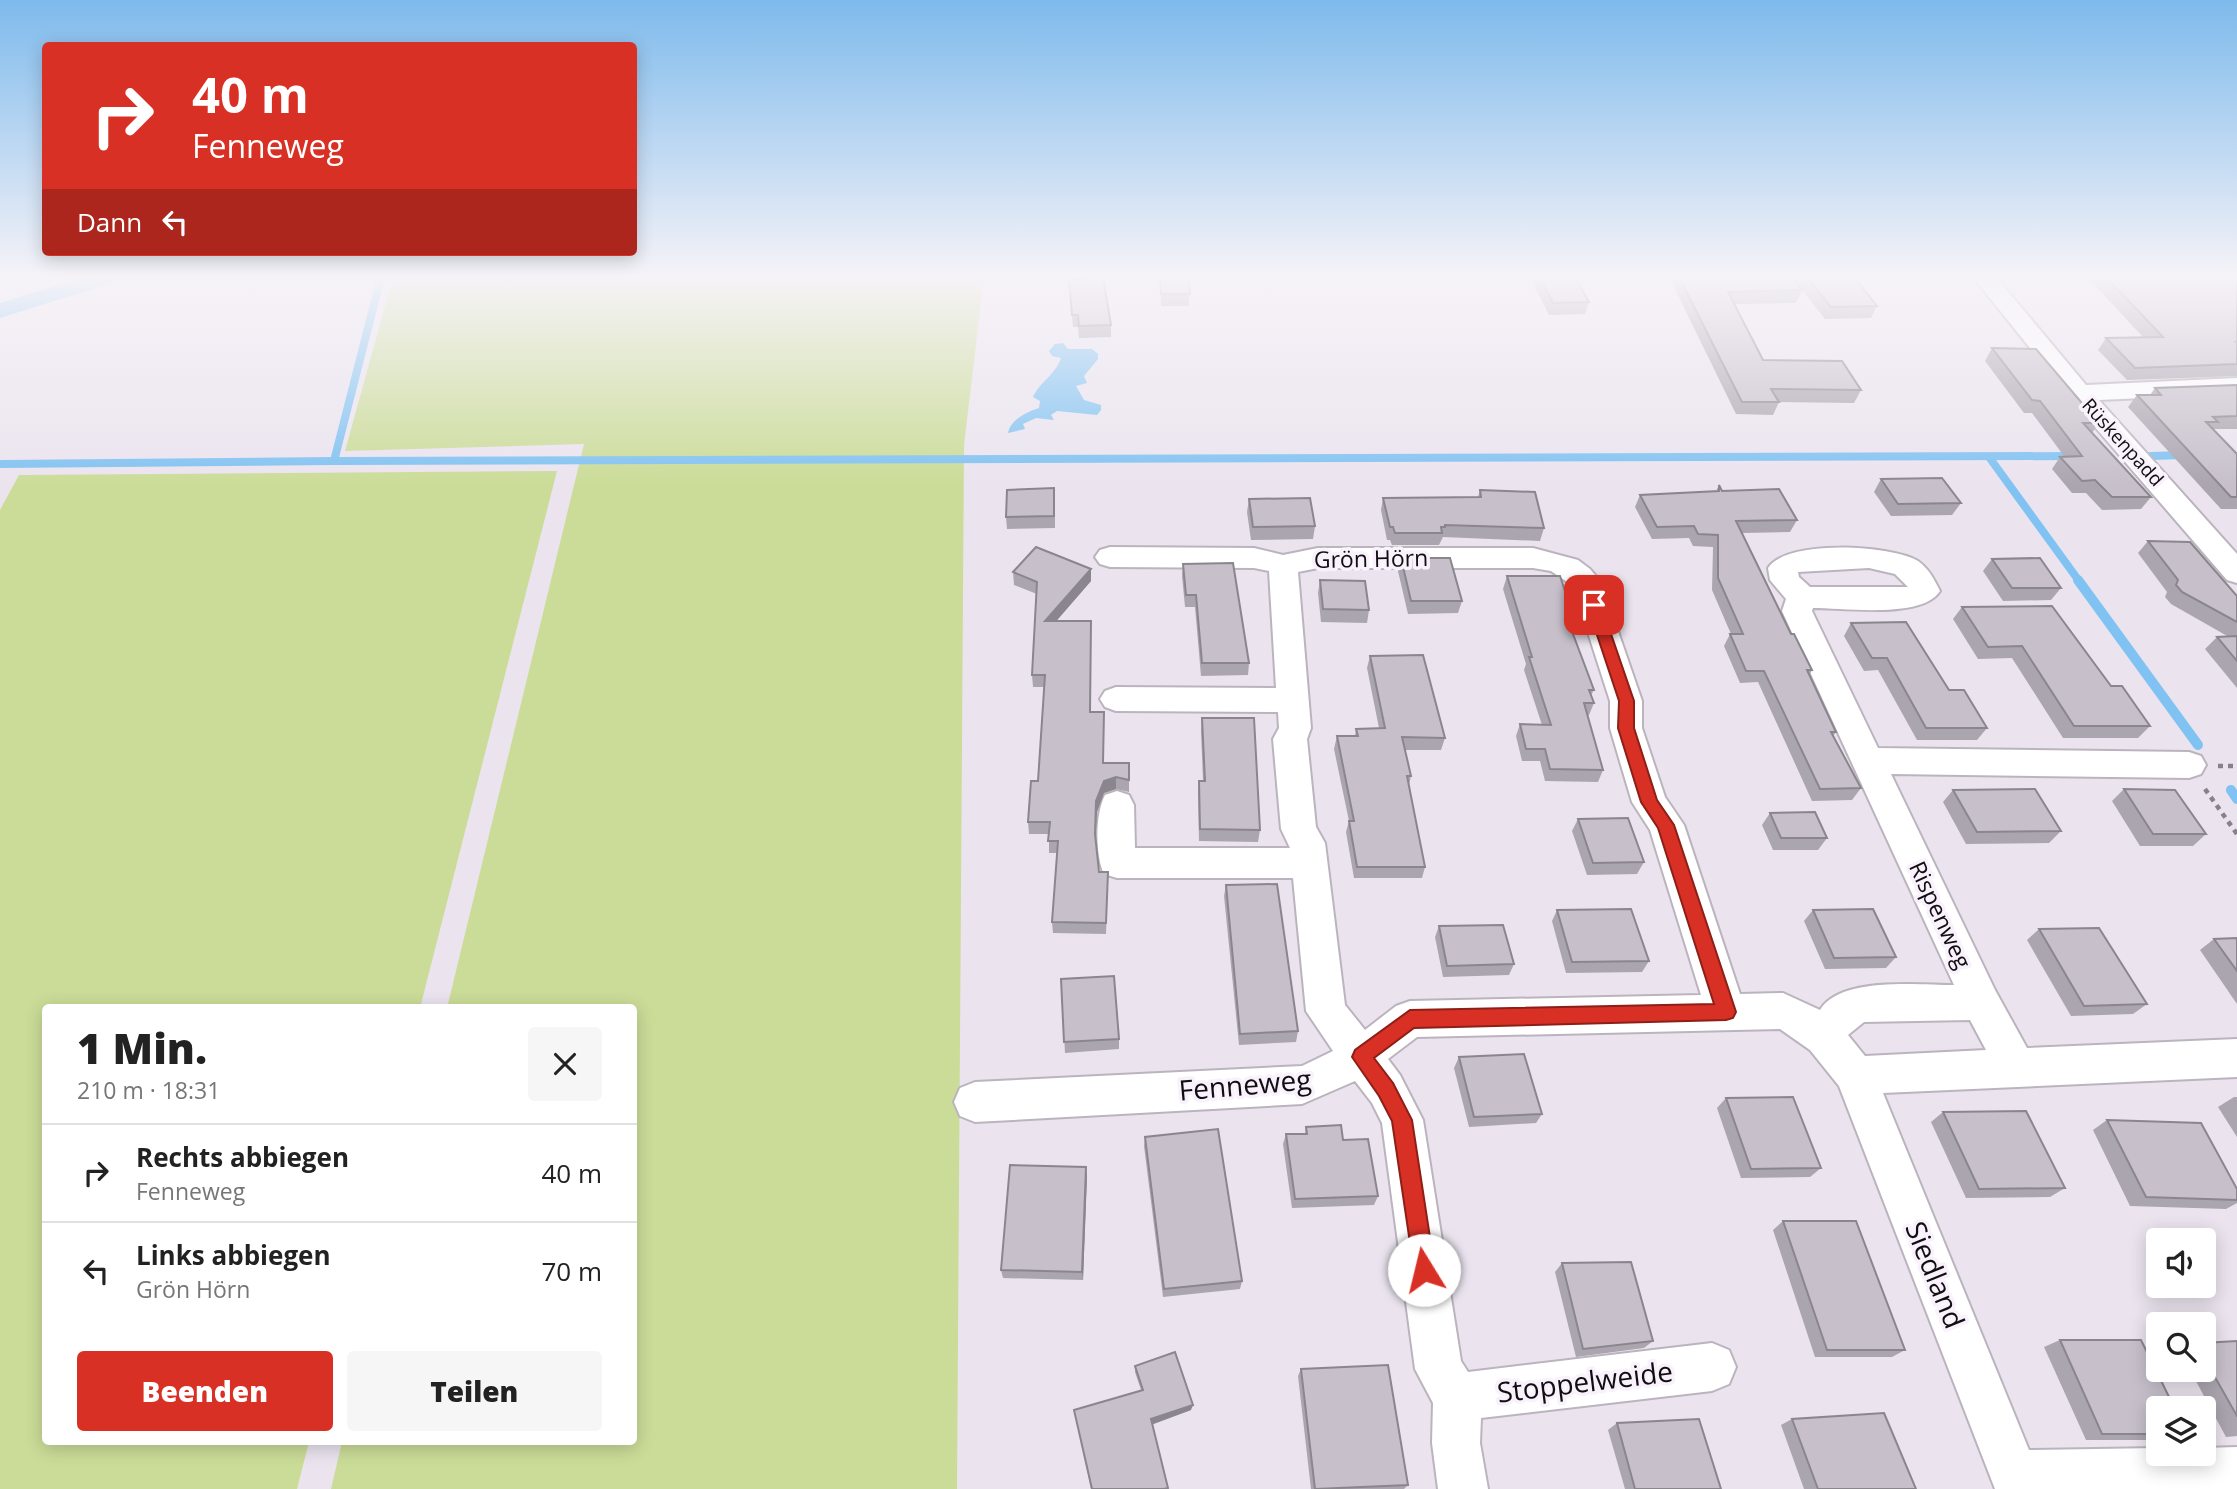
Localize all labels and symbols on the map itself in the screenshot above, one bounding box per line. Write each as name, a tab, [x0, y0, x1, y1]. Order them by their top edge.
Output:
street label: Rüskenpadd	[2076, 392, 2170, 492]
street label: Grön Hörn	[1314, 541, 1428, 575]
pin	[1564, 575, 1624, 635]
street label: Rispenweg	[1902, 856, 1980, 974]
street label: Fenneweg	[1177, 1059, 1313, 1109]
street label: Siedland	[1897, 1215, 1975, 1334]
position arrow	[1387, 1233, 1461, 1307]
street label: Stoppelweide	[1495, 1351, 1675, 1411]

